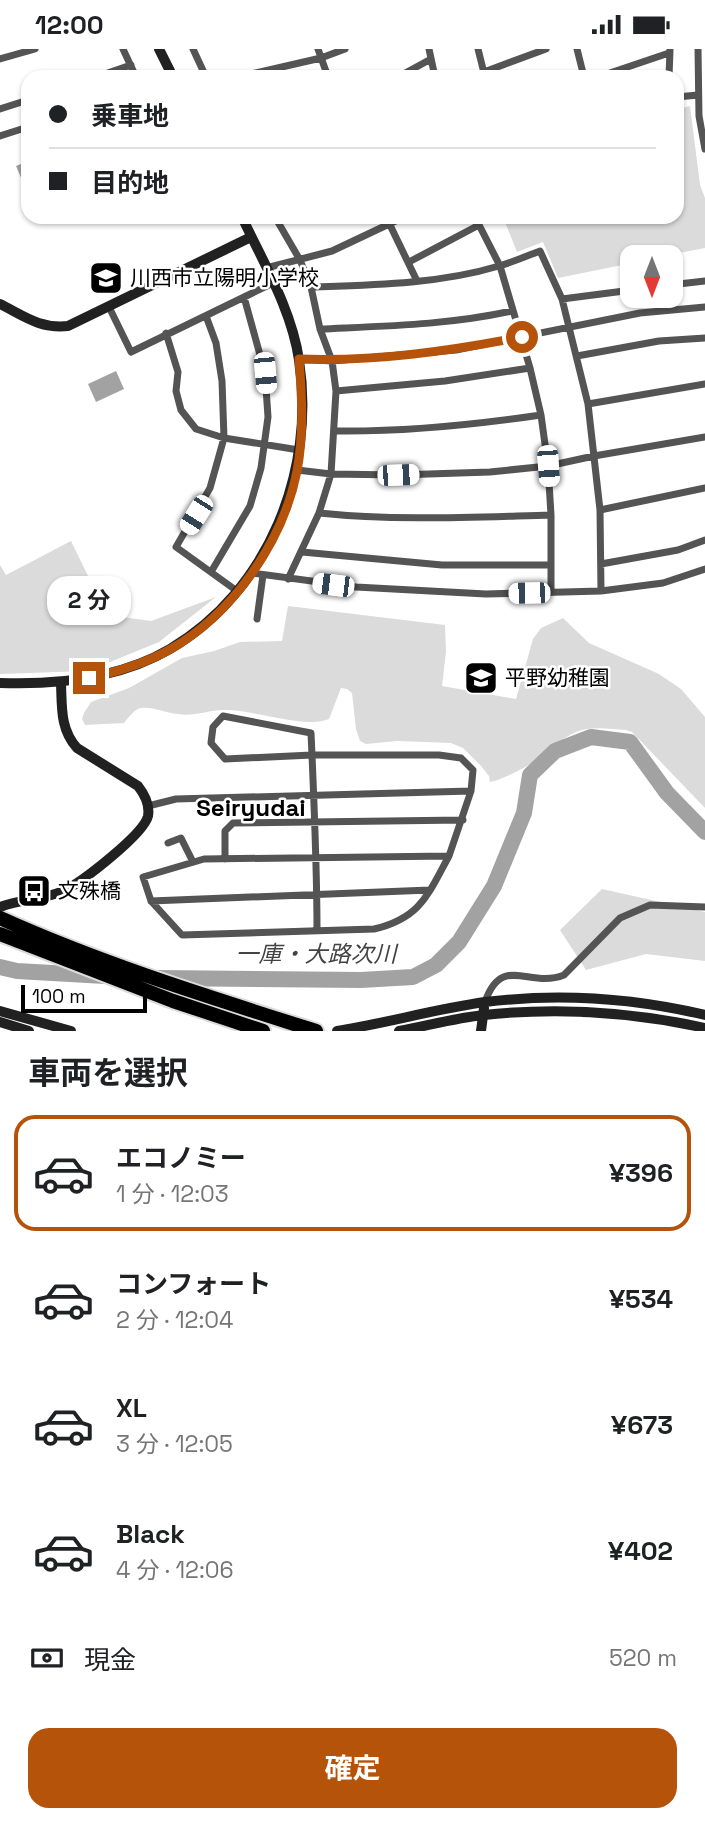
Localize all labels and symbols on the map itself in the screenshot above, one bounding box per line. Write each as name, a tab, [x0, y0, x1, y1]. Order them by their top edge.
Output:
north arrow	[620, 245, 682, 308]
school or university icon: 川西市立陽明小学校	[87, 259, 125, 297]
place label: 川西市立陽明小学校	[130, 264, 319, 291]
route start	[506, 321, 538, 353]
car	[253, 351, 278, 395]
car	[537, 444, 560, 488]
car	[377, 464, 420, 486]
car	[176, 492, 217, 538]
car	[311, 572, 356, 598]
callout: 2 分	[47, 577, 131, 625]
car	[508, 582, 551, 604]
school or university icon: 平野幼稚園	[462, 659, 500, 697]
route end	[73, 662, 105, 694]
place label: 平野幼稚園	[505, 664, 610, 691]
district label: Seiryudai	[196, 792, 306, 823]
bus stop icon: 文殊橋	[15, 872, 53, 910]
place label: 文殊橋	[58, 877, 121, 904]
water label: 一庫・大路次川	[236, 939, 400, 969]
scale bar	[21, 982, 147, 1014]

